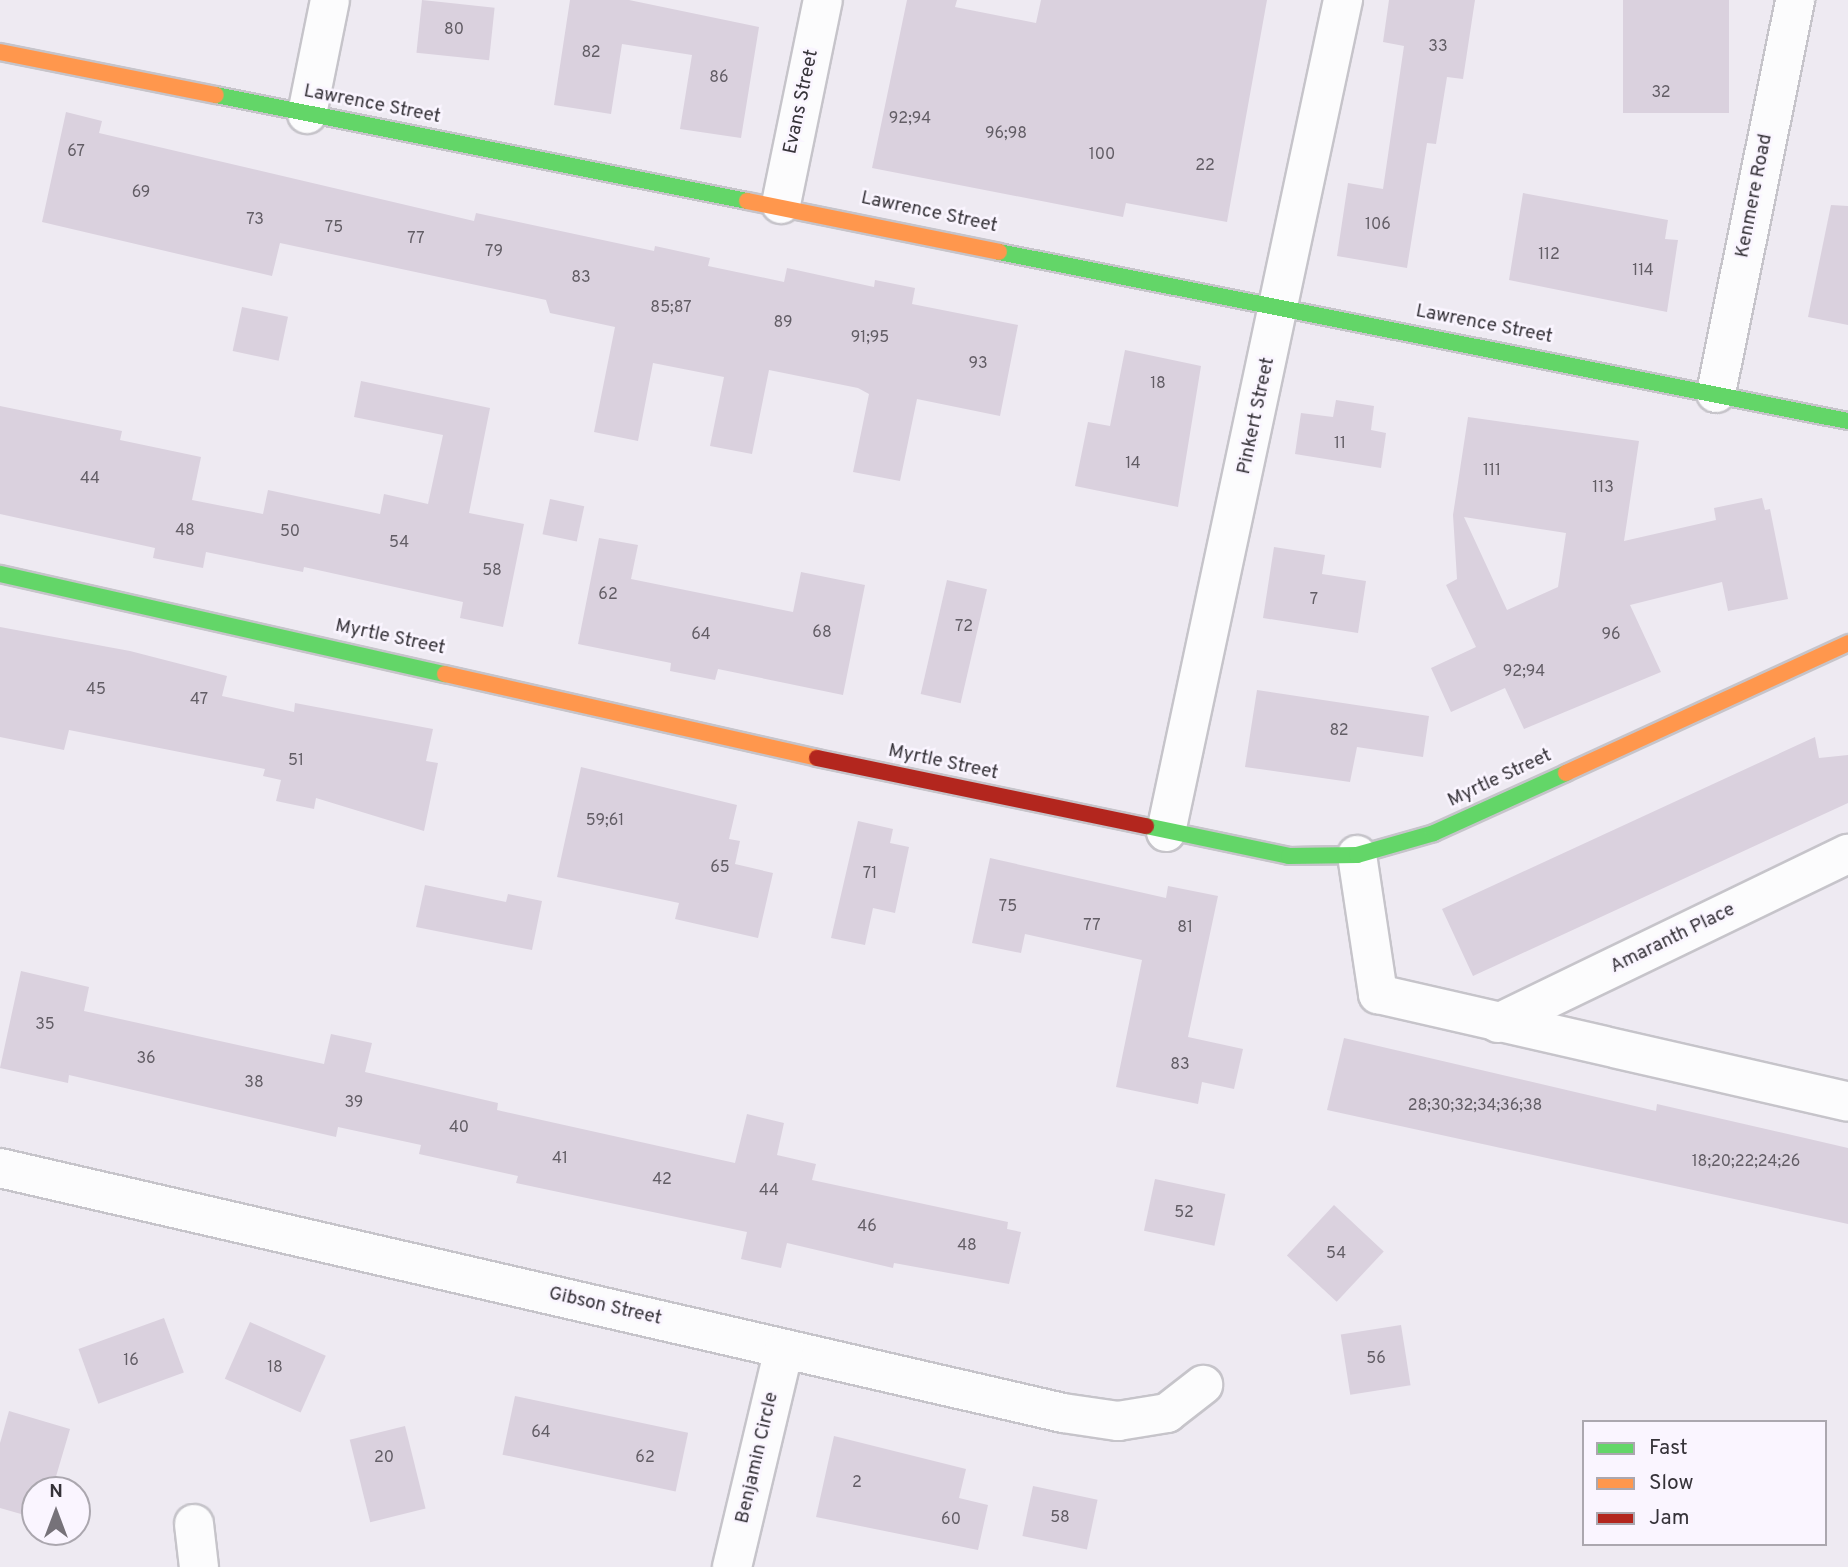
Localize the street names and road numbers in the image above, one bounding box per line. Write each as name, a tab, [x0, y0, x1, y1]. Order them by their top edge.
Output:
street label: Evans Street	[780, 48, 824, 156]
street label: Lawrence Street	[302, 81, 442, 129]
street label: Kenmere Road	[1732, 132, 1778, 260]
street label: Lawrence Street	[859, 187, 999, 239]
street label: Lawrence Street	[1414, 301, 1554, 349]
street label: Pinkert Street	[1233, 355, 1281, 477]
street label: Myrtle Street	[333, 615, 447, 661]
street label: Myrtle Street	[886, 740, 1000, 786]
street label: Myrtle Street	[1444, 745, 1556, 813]
street label: Amaranth Place	[1607, 899, 1739, 979]
street label: Gibson Street	[546, 1283, 664, 1331]
street label: Benjamin Circle	[732, 1390, 784, 1526]

